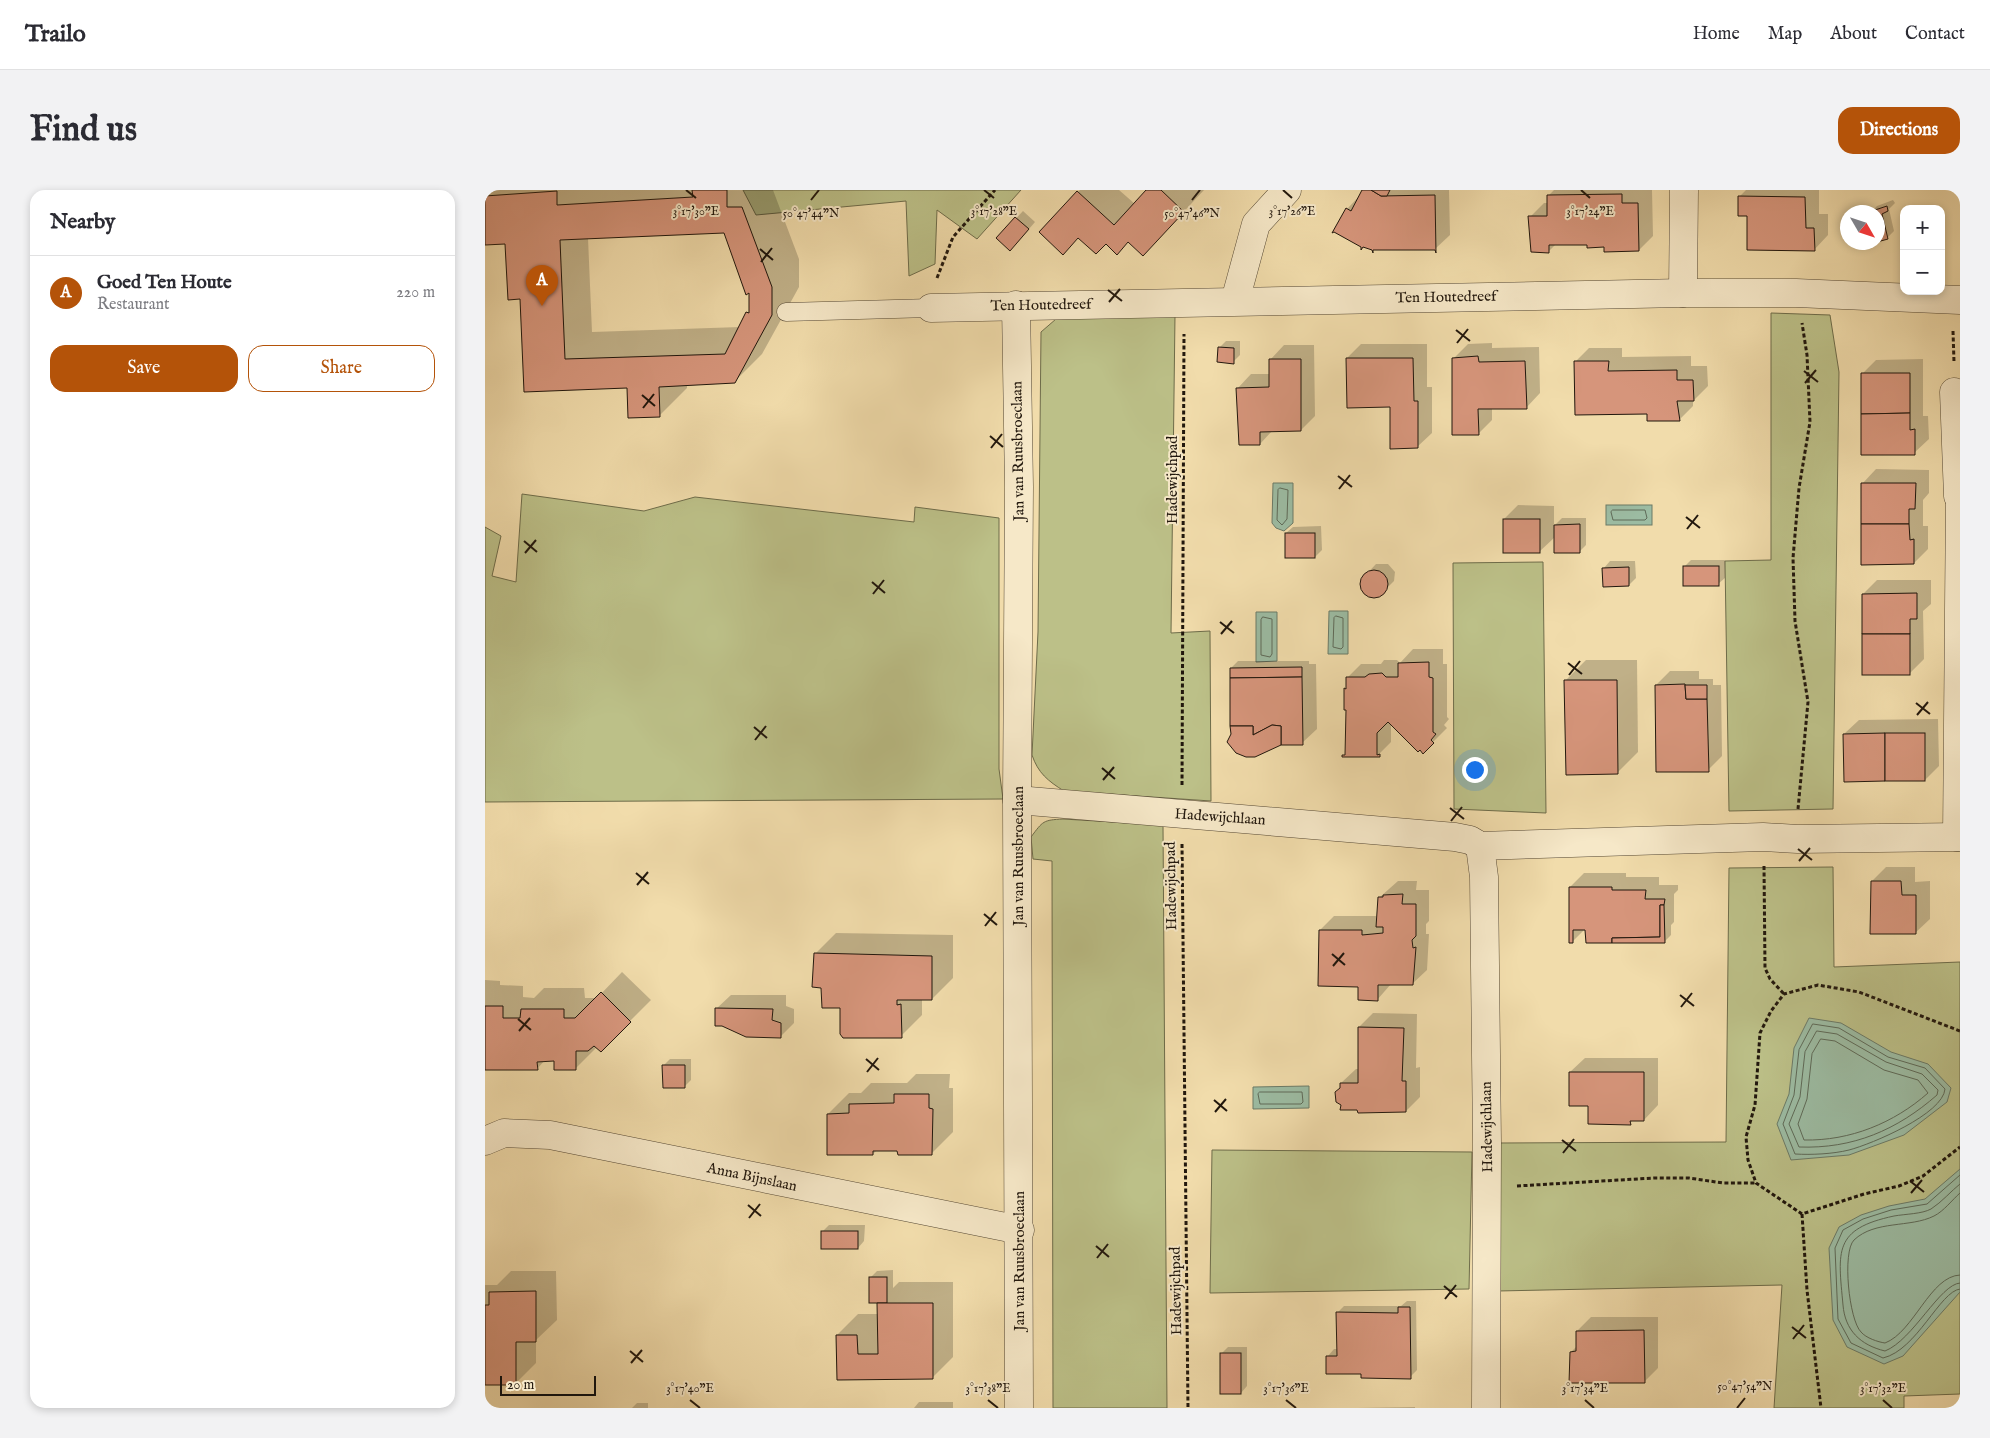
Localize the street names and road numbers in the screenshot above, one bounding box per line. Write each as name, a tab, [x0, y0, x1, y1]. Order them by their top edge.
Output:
street label: Ten Houtedreef	[1395, 287, 1499, 307]
street label: Ten Houtedreef	[990, 295, 1094, 315]
street label: Jan van Ruusbroeclaan	[1007, 381, 1029, 523]
street label: Hadewijchpad	[1163, 435, 1182, 524]
street label: Jan van Ruusbroeclaan	[1009, 786, 1028, 928]
street label: Hadewijchlaan	[1174, 804, 1266, 830]
street label: Hadewijchpad	[1161, 841, 1181, 930]
street label: Hadewijchlaan	[1477, 1081, 1497, 1173]
street label: Anna Bijnslaan	[704, 1158, 799, 1196]
street label: Jan van Ruusbroeclaan	[1010, 1191, 1029, 1333]
street label: Hadewijchpad	[1166, 1246, 1186, 1335]

